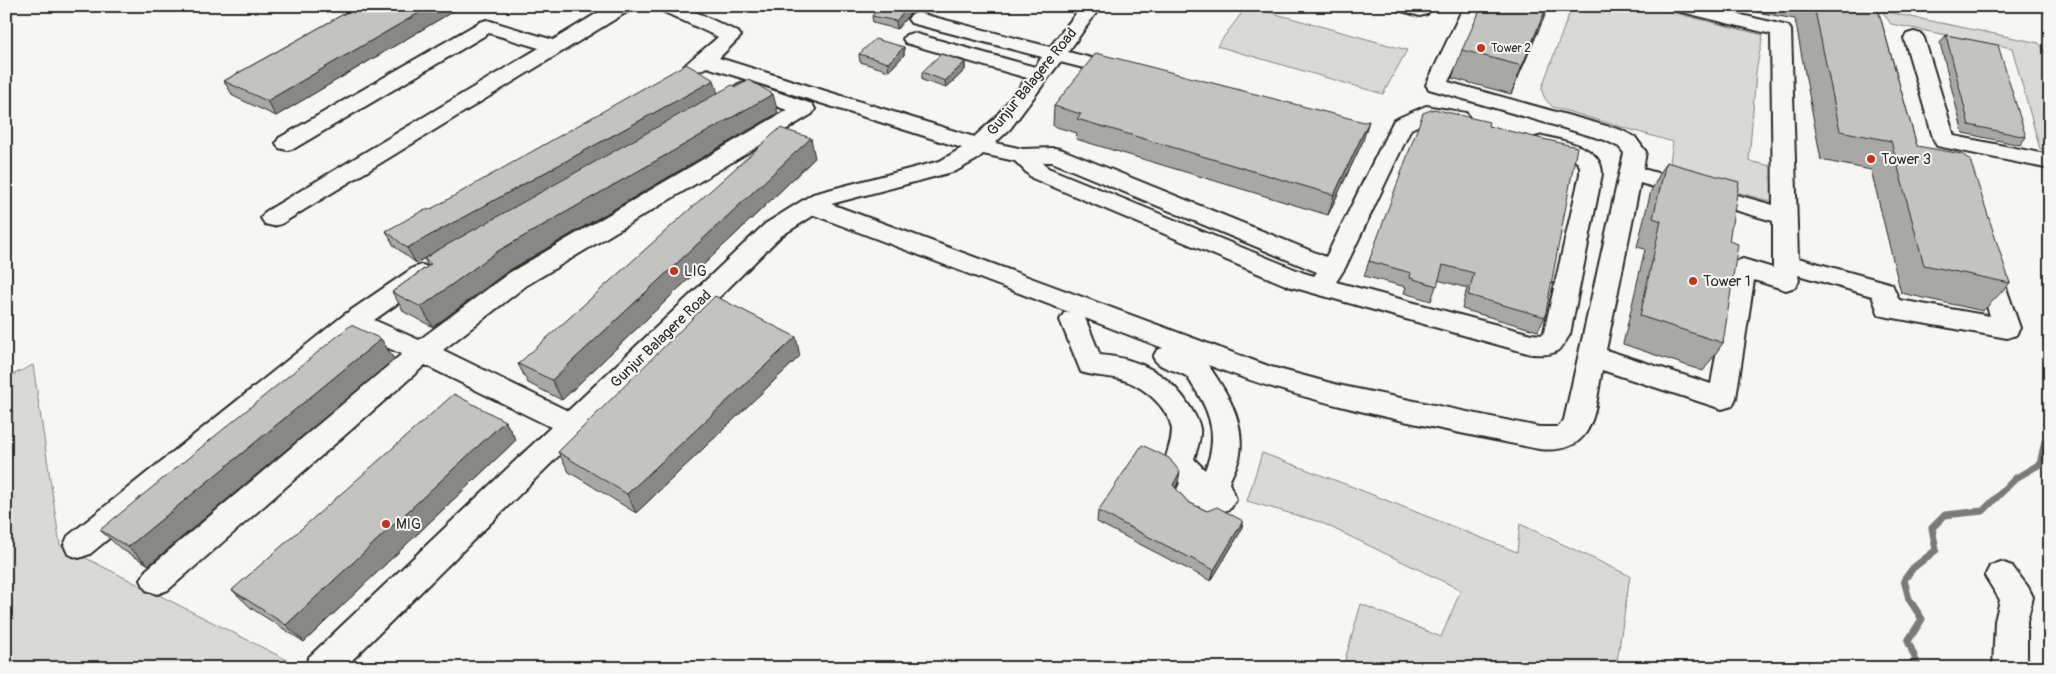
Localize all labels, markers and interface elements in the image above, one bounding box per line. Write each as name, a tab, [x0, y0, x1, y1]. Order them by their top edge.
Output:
street label: Gunjur Balagere Road	[983, 24, 1081, 140]
place label: Tower 2	[1491, 41, 1531, 56]
marker: Tower 2	[1475, 42, 1487, 54]
place label: Tower 3	[1881, 150, 1931, 169]
marker: Tower 3	[1865, 153, 1877, 165]
place label: LIG	[684, 262, 707, 281]
marker: LIG	[668, 265, 680, 277]
place label: Tower 1	[1703, 272, 1751, 291]
marker: Tower 1	[1687, 275, 1699, 287]
street label: Gunjur Balagere Road	[607, 286, 715, 392]
place label: MIG	[396, 515, 421, 534]
marker: MIG	[380, 518, 392, 530]

